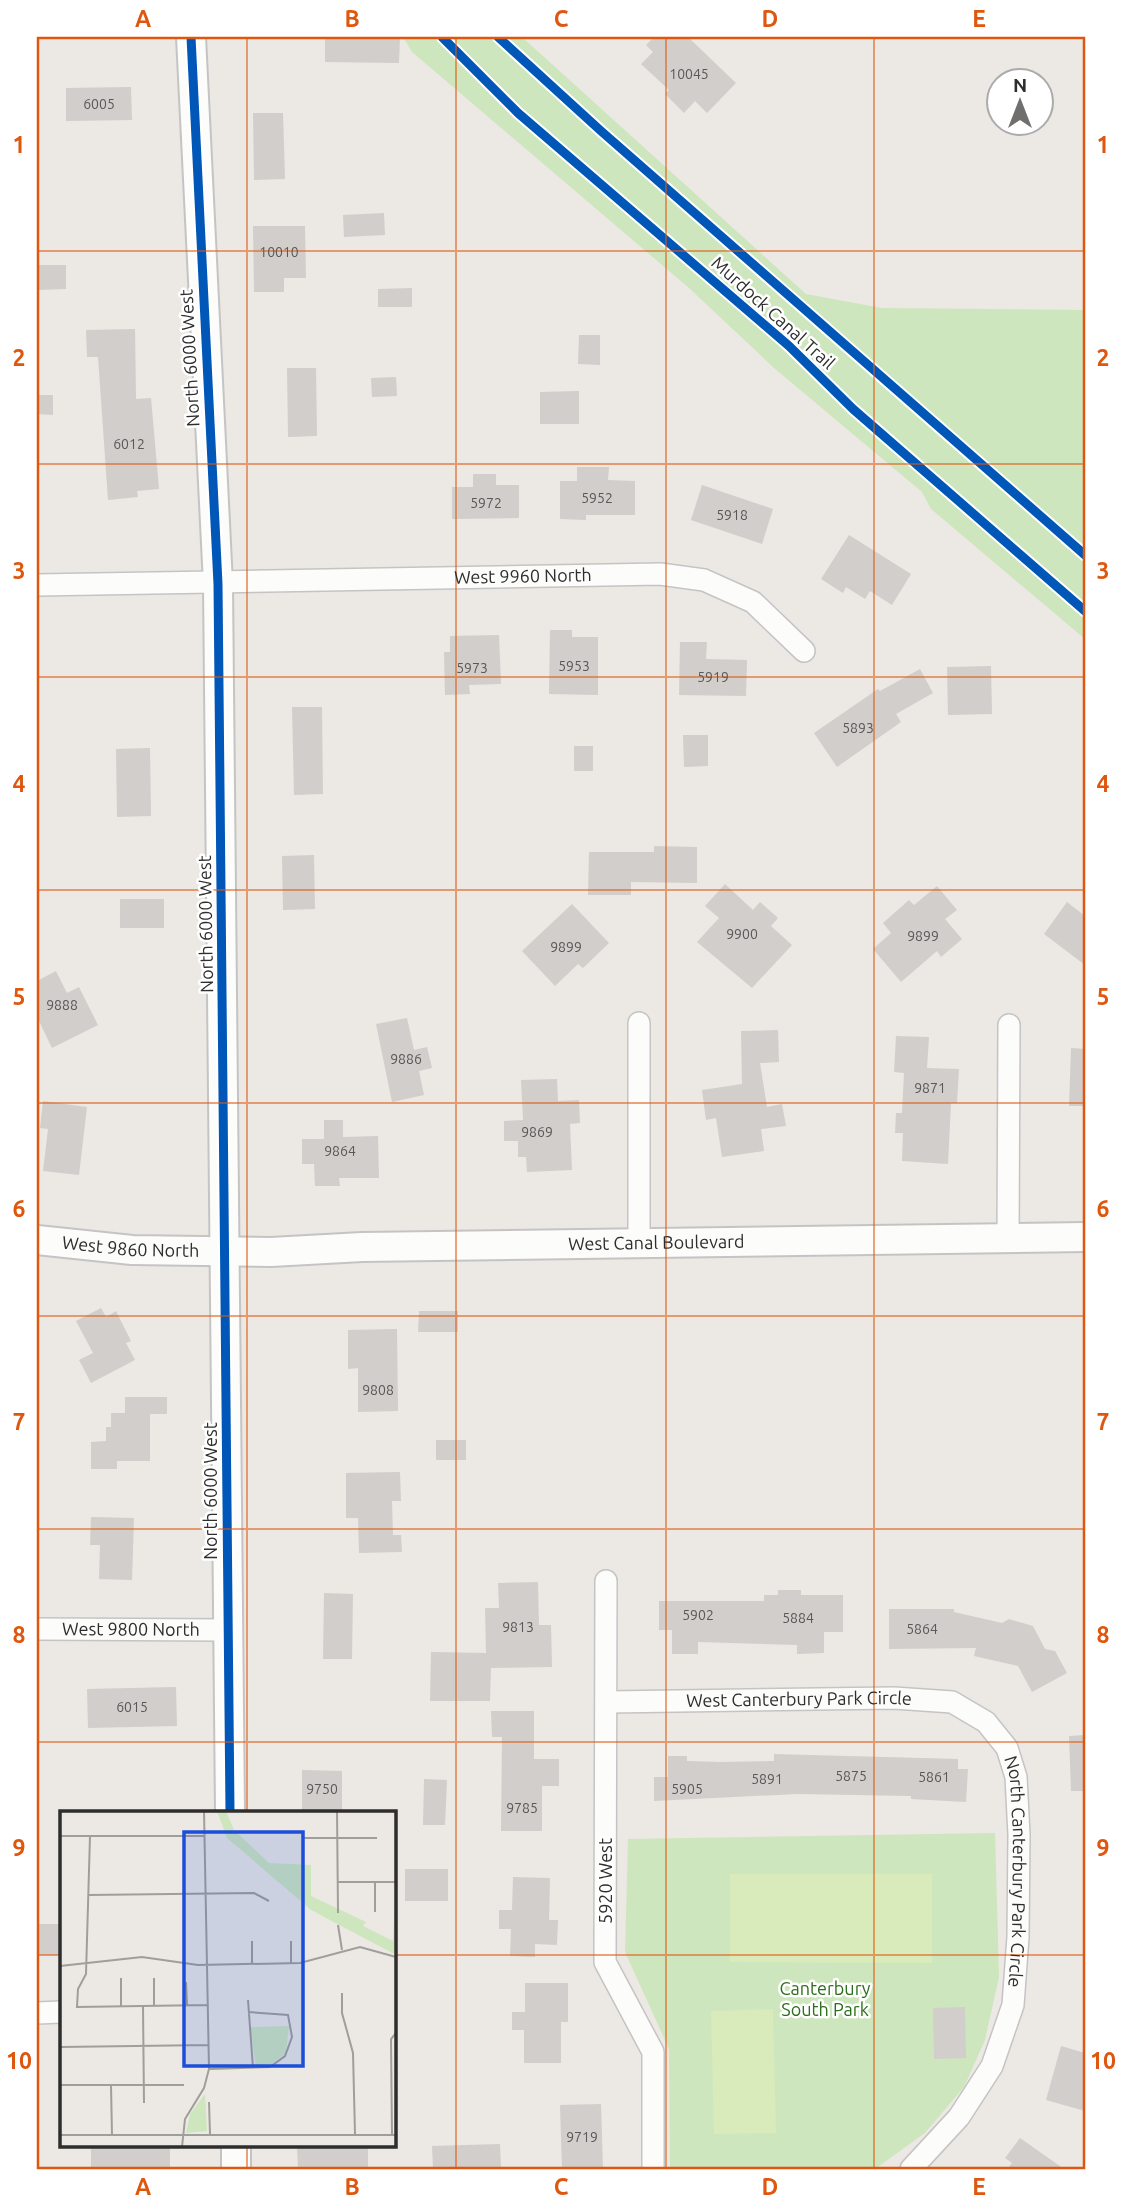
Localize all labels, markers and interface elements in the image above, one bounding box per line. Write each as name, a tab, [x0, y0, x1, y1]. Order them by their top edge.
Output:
text: A	[135, 6, 151, 31]
text: B	[344, 6, 360, 31]
text: C	[554, 6, 569, 31]
text: D	[762, 6, 778, 31]
text: E	[972, 6, 986, 31]
house number: 10045	[669, 66, 709, 82]
north arrow	[986, 66, 1056, 136]
text: N	[1013, 74, 1027, 96]
house number: 6005	[83, 96, 115, 112]
text: 1	[13, 132, 25, 157]
text: 1	[1097, 132, 1109, 157]
house number: 10010	[259, 244, 299, 260]
street label: Murdock Canal Trail	[708, 252, 839, 373]
street label: North 6000 West	[175, 289, 203, 427]
text: 2	[13, 345, 25, 370]
text: 2	[1097, 345, 1109, 370]
house number: 6012	[113, 436, 145, 452]
house number: 5952	[581, 490, 613, 506]
house number: 5972	[470, 495, 502, 511]
house number: 5918	[716, 507, 748, 523]
text: 3	[13, 558, 25, 583]
text: 3	[1097, 558, 1109, 583]
street label: West 9960 North	[454, 564, 592, 587]
house number: 5953	[558, 658, 590, 674]
house number: 5973	[456, 660, 488, 676]
house number: 5919	[697, 669, 729, 685]
house number: 5893	[842, 720, 874, 736]
text: 4	[13, 771, 26, 796]
text: 4	[1097, 771, 1110, 796]
street label: North 6000 West	[194, 855, 216, 993]
house number: 9900	[726, 926, 758, 942]
house number: 9899	[907, 928, 939, 944]
house number: 9899	[550, 939, 582, 955]
text: 5	[13, 984, 25, 1009]
text: 5	[1097, 984, 1109, 1009]
house number: 9888	[46, 997, 78, 1013]
house number: 9886	[390, 1051, 422, 1067]
house number: 9871	[914, 1080, 946, 1096]
house number: 9869	[521, 1124, 553, 1140]
house number: 9864	[324, 1143, 356, 1159]
text: 6	[13, 1196, 26, 1221]
text: 6	[1097, 1196, 1110, 1221]
street label: West Canal Boulevard	[568, 1231, 745, 1253]
street label: West 9860 North	[61, 1232, 199, 1260]
house number: 9808	[362, 1382, 394, 1398]
text: 7	[13, 1409, 25, 1434]
text: 7	[1097, 1409, 1109, 1434]
street label: North 6000 West	[200, 1422, 220, 1560]
house number: 5902	[682, 1607, 714, 1623]
house number: 5884	[782, 1610, 814, 1626]
street label: West 9800 North	[62, 1618, 200, 1639]
house number: 9813	[502, 1619, 534, 1635]
house number: 5864	[906, 1621, 938, 1637]
text: 8	[13, 1622, 25, 1647]
text: 8	[1097, 1622, 1109, 1647]
street label: West Canterbury Park Circle	[686, 1687, 913, 1710]
house number: 6015	[116, 1699, 148, 1715]
street label: North Canterbury Park Circle	[1001, 1753, 1030, 1988]
house number: 5875	[835, 1768, 867, 1784]
house number: 5861	[918, 1769, 950, 1785]
house number: 5891	[751, 1771, 783, 1787]
house number: 9750	[306, 1781, 338, 1797]
house number: 5905	[671, 1781, 703, 1797]
house number: 9785	[506, 1800, 538, 1816]
inset map	[60, 1811, 396, 2146]
text: 9	[13, 1835, 25, 1860]
text: 9	[1097, 1835, 1109, 1860]
street label: 5920 West	[595, 1838, 615, 1924]
park label: Canterbury South Park	[779, 1978, 871, 2019]
text: 10	[6, 2048, 32, 2073]
text: 10	[1090, 2048, 1116, 2073]
house number: 9719	[566, 2129, 598, 2145]
text: A	[135, 2174, 151, 2199]
text: B	[344, 2174, 360, 2199]
text: C	[554, 2174, 569, 2199]
text: D	[762, 2174, 778, 2199]
text: E	[972, 2174, 986, 2199]

